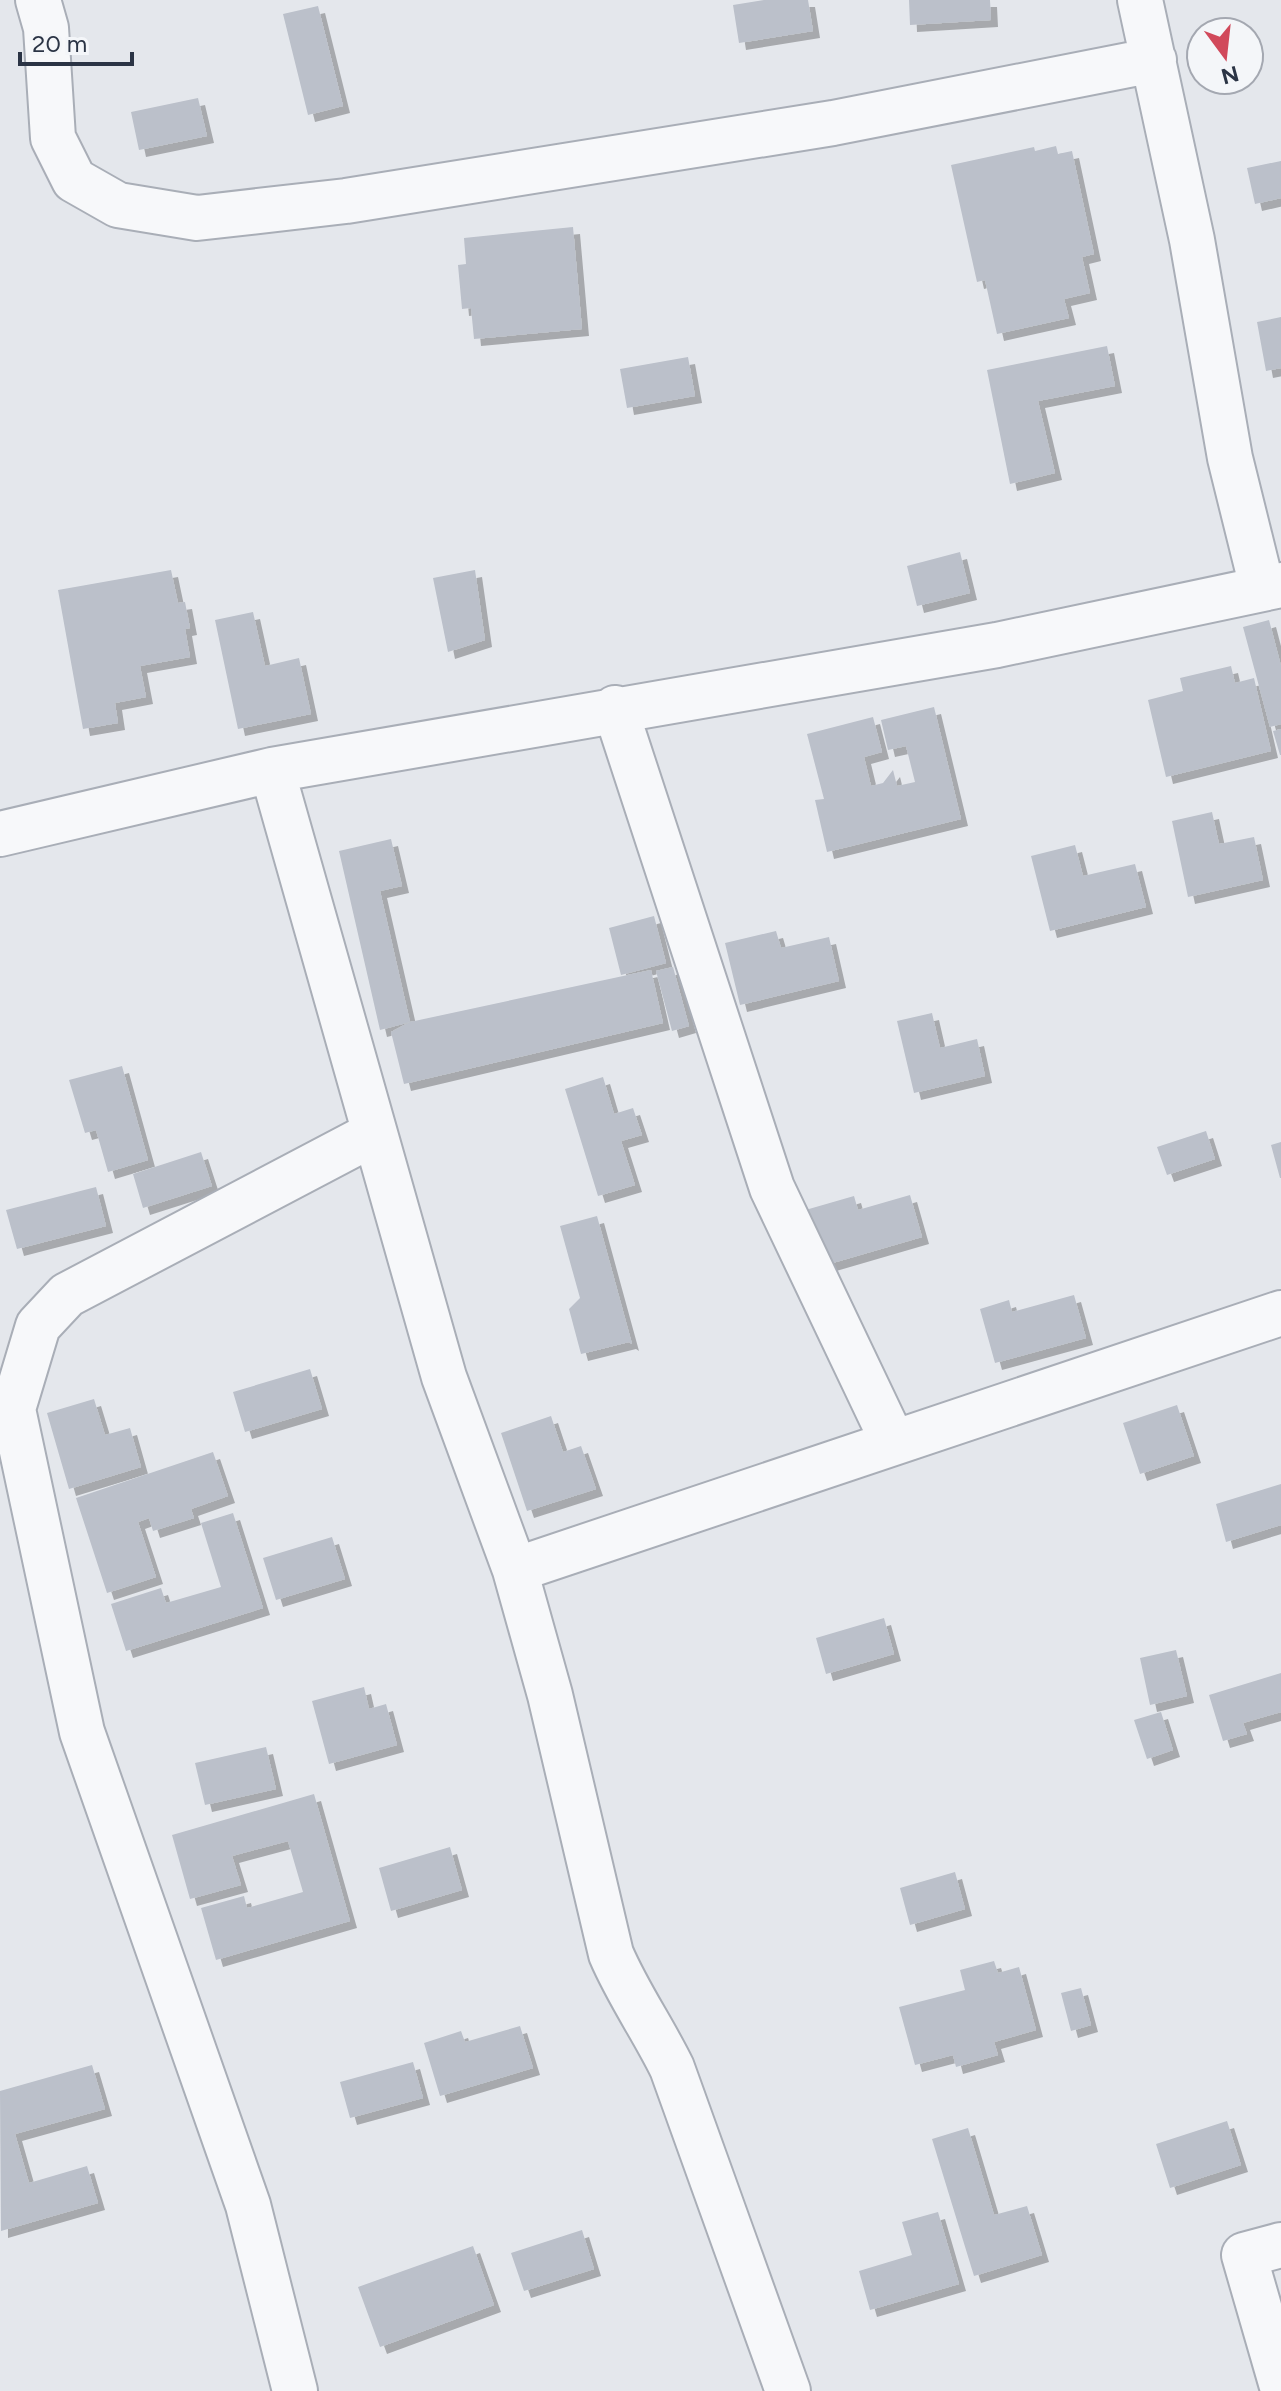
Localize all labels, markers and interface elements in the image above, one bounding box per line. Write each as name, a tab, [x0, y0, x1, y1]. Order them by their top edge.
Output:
scale bar	[20, 16, 132, 66]
north arrow	[1185, 16, 1265, 96]
text: 20 m	[32, 29, 87, 58]
text: N	[1218, 60, 1242, 90]

